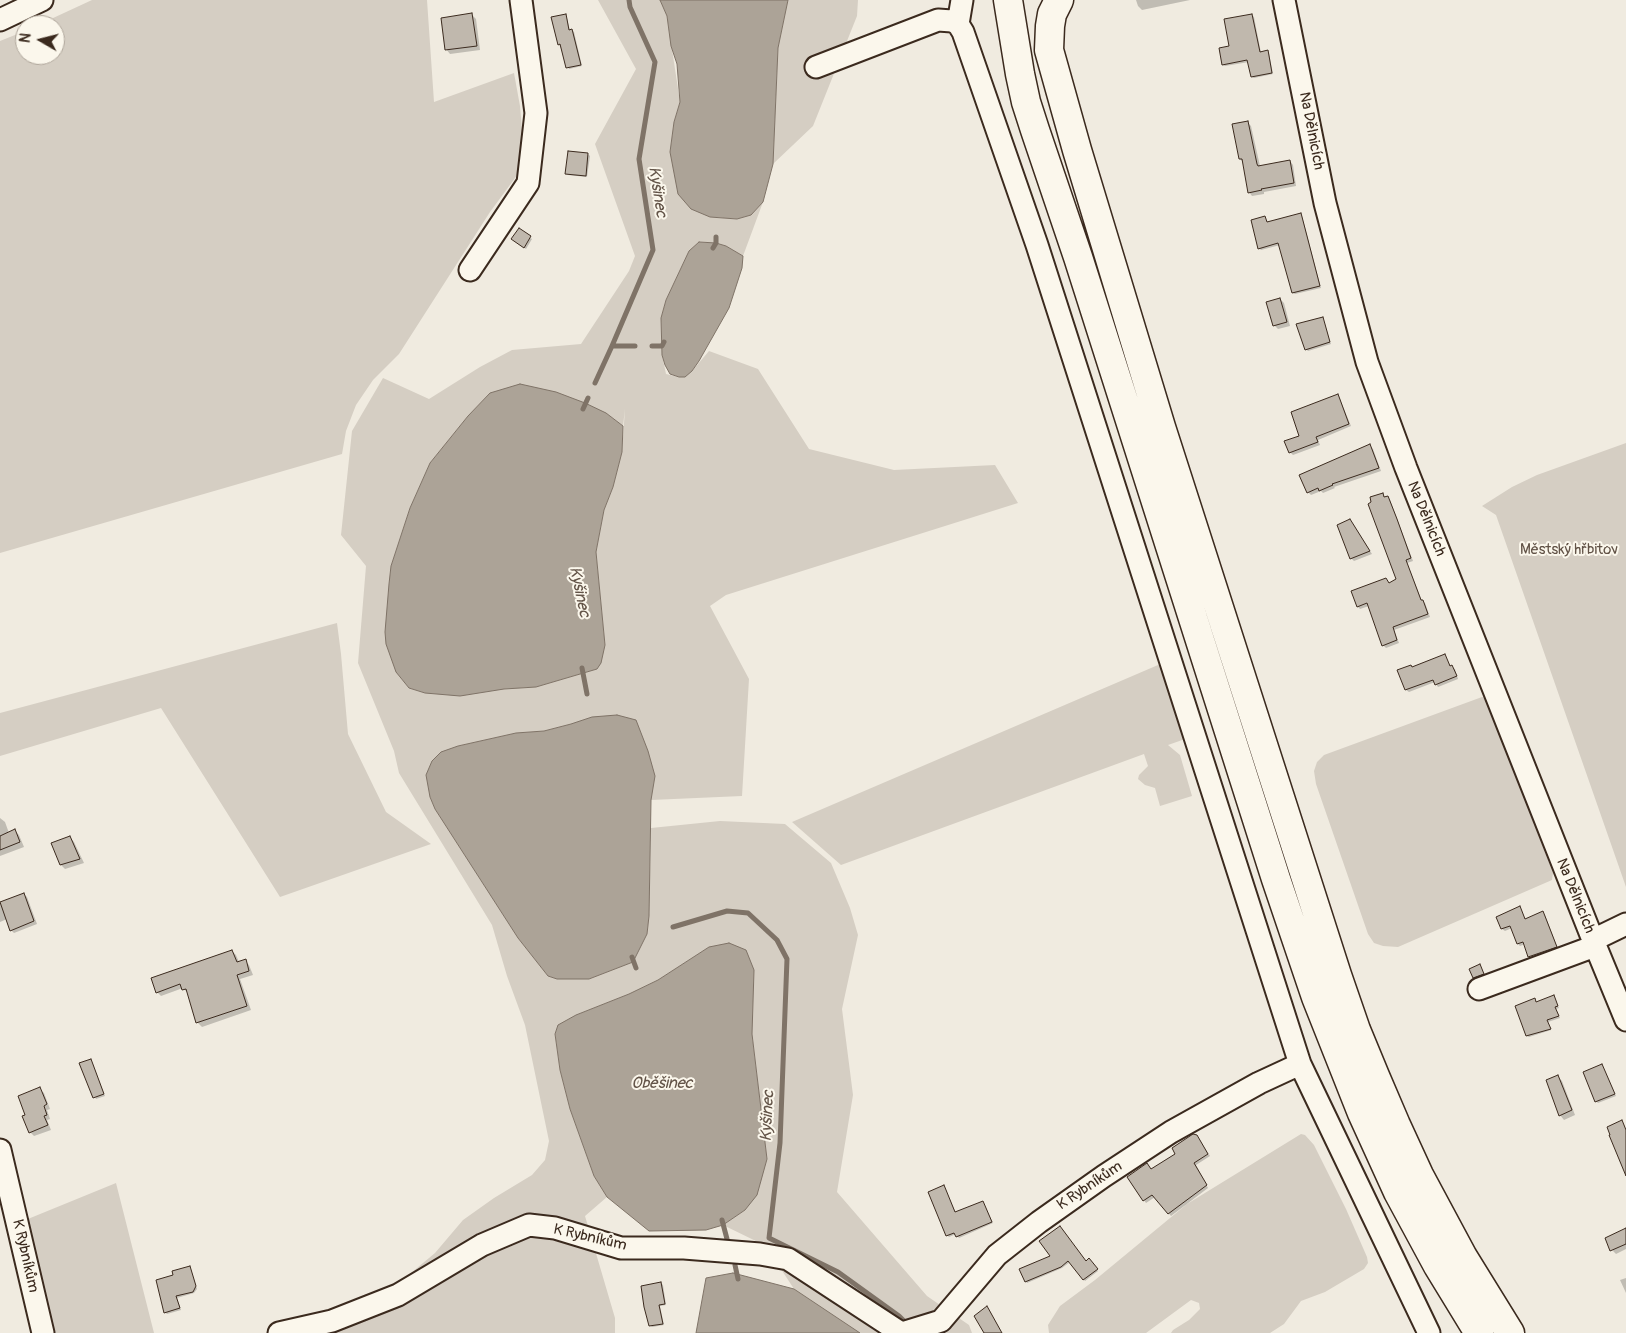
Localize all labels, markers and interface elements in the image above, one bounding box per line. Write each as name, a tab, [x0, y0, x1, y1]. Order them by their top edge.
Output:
north arrow	[15, 15, 65, 65]
text: N	[17, 32, 35, 44]
street label: Na Dělnicích	[1295, 91, 1327, 171]
water label: Kyšinec	[643, 165, 671, 219]
street label: Na Dělnicích	[1403, 479, 1449, 559]
park label: Městský hřbitov	[1520, 541, 1618, 559]
water label: Kyšinec	[564, 565, 594, 619]
street label: Na Dělnicích	[1552, 856, 1598, 936]
water label: Oběšinec	[631, 1074, 693, 1094]
water label: Kyšinec	[757, 1090, 779, 1142]
street label: K Rybníkům	[1054, 1158, 1126, 1214]
street label: K Rybníkům	[8, 1218, 42, 1294]
street label: K Rybníkům	[552, 1221, 628, 1255]

